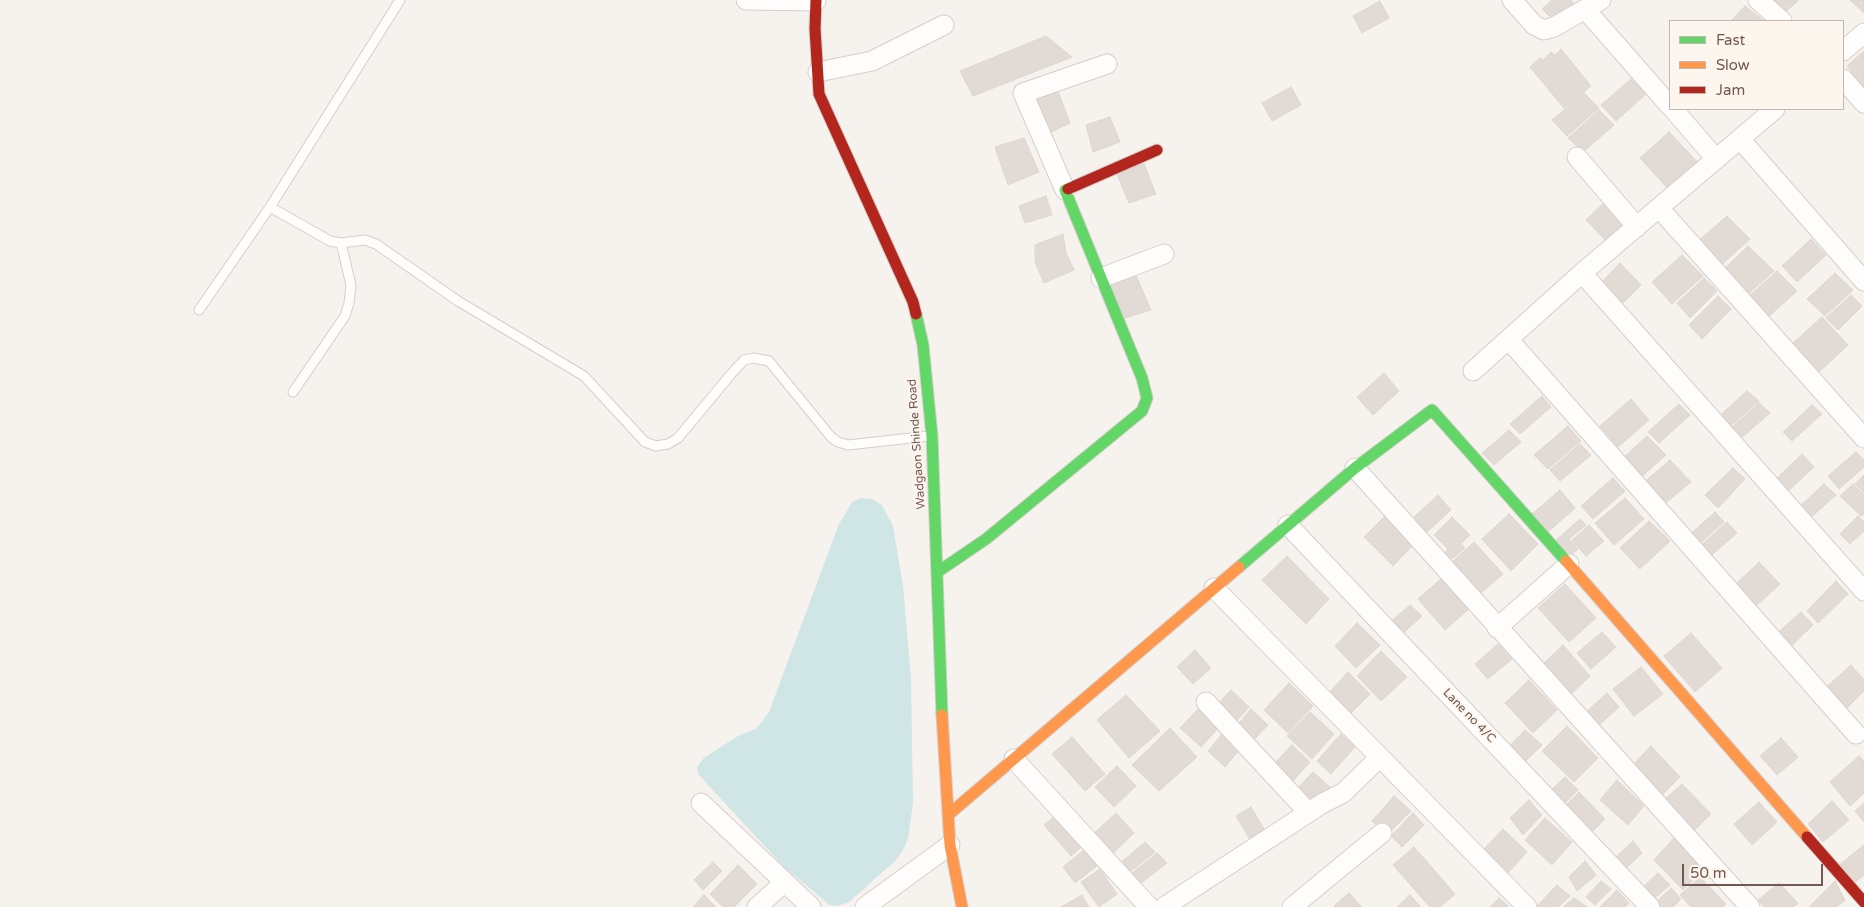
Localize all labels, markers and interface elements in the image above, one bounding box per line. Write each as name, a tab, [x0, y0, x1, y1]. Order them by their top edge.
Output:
legend	[1669, 20, 1844, 110]
text: Fast	[1716, 31, 1745, 49]
text: Slow	[1716, 56, 1750, 74]
text: Jam	[1716, 81, 1745, 99]
street label: Wadgaon Shinde Road	[905, 378, 929, 510]
street label: Lane no 4/C	[1440, 686, 1498, 746]
scale bar	[1684, 854, 1825, 886]
text: 50 m	[1690, 864, 1727, 882]

